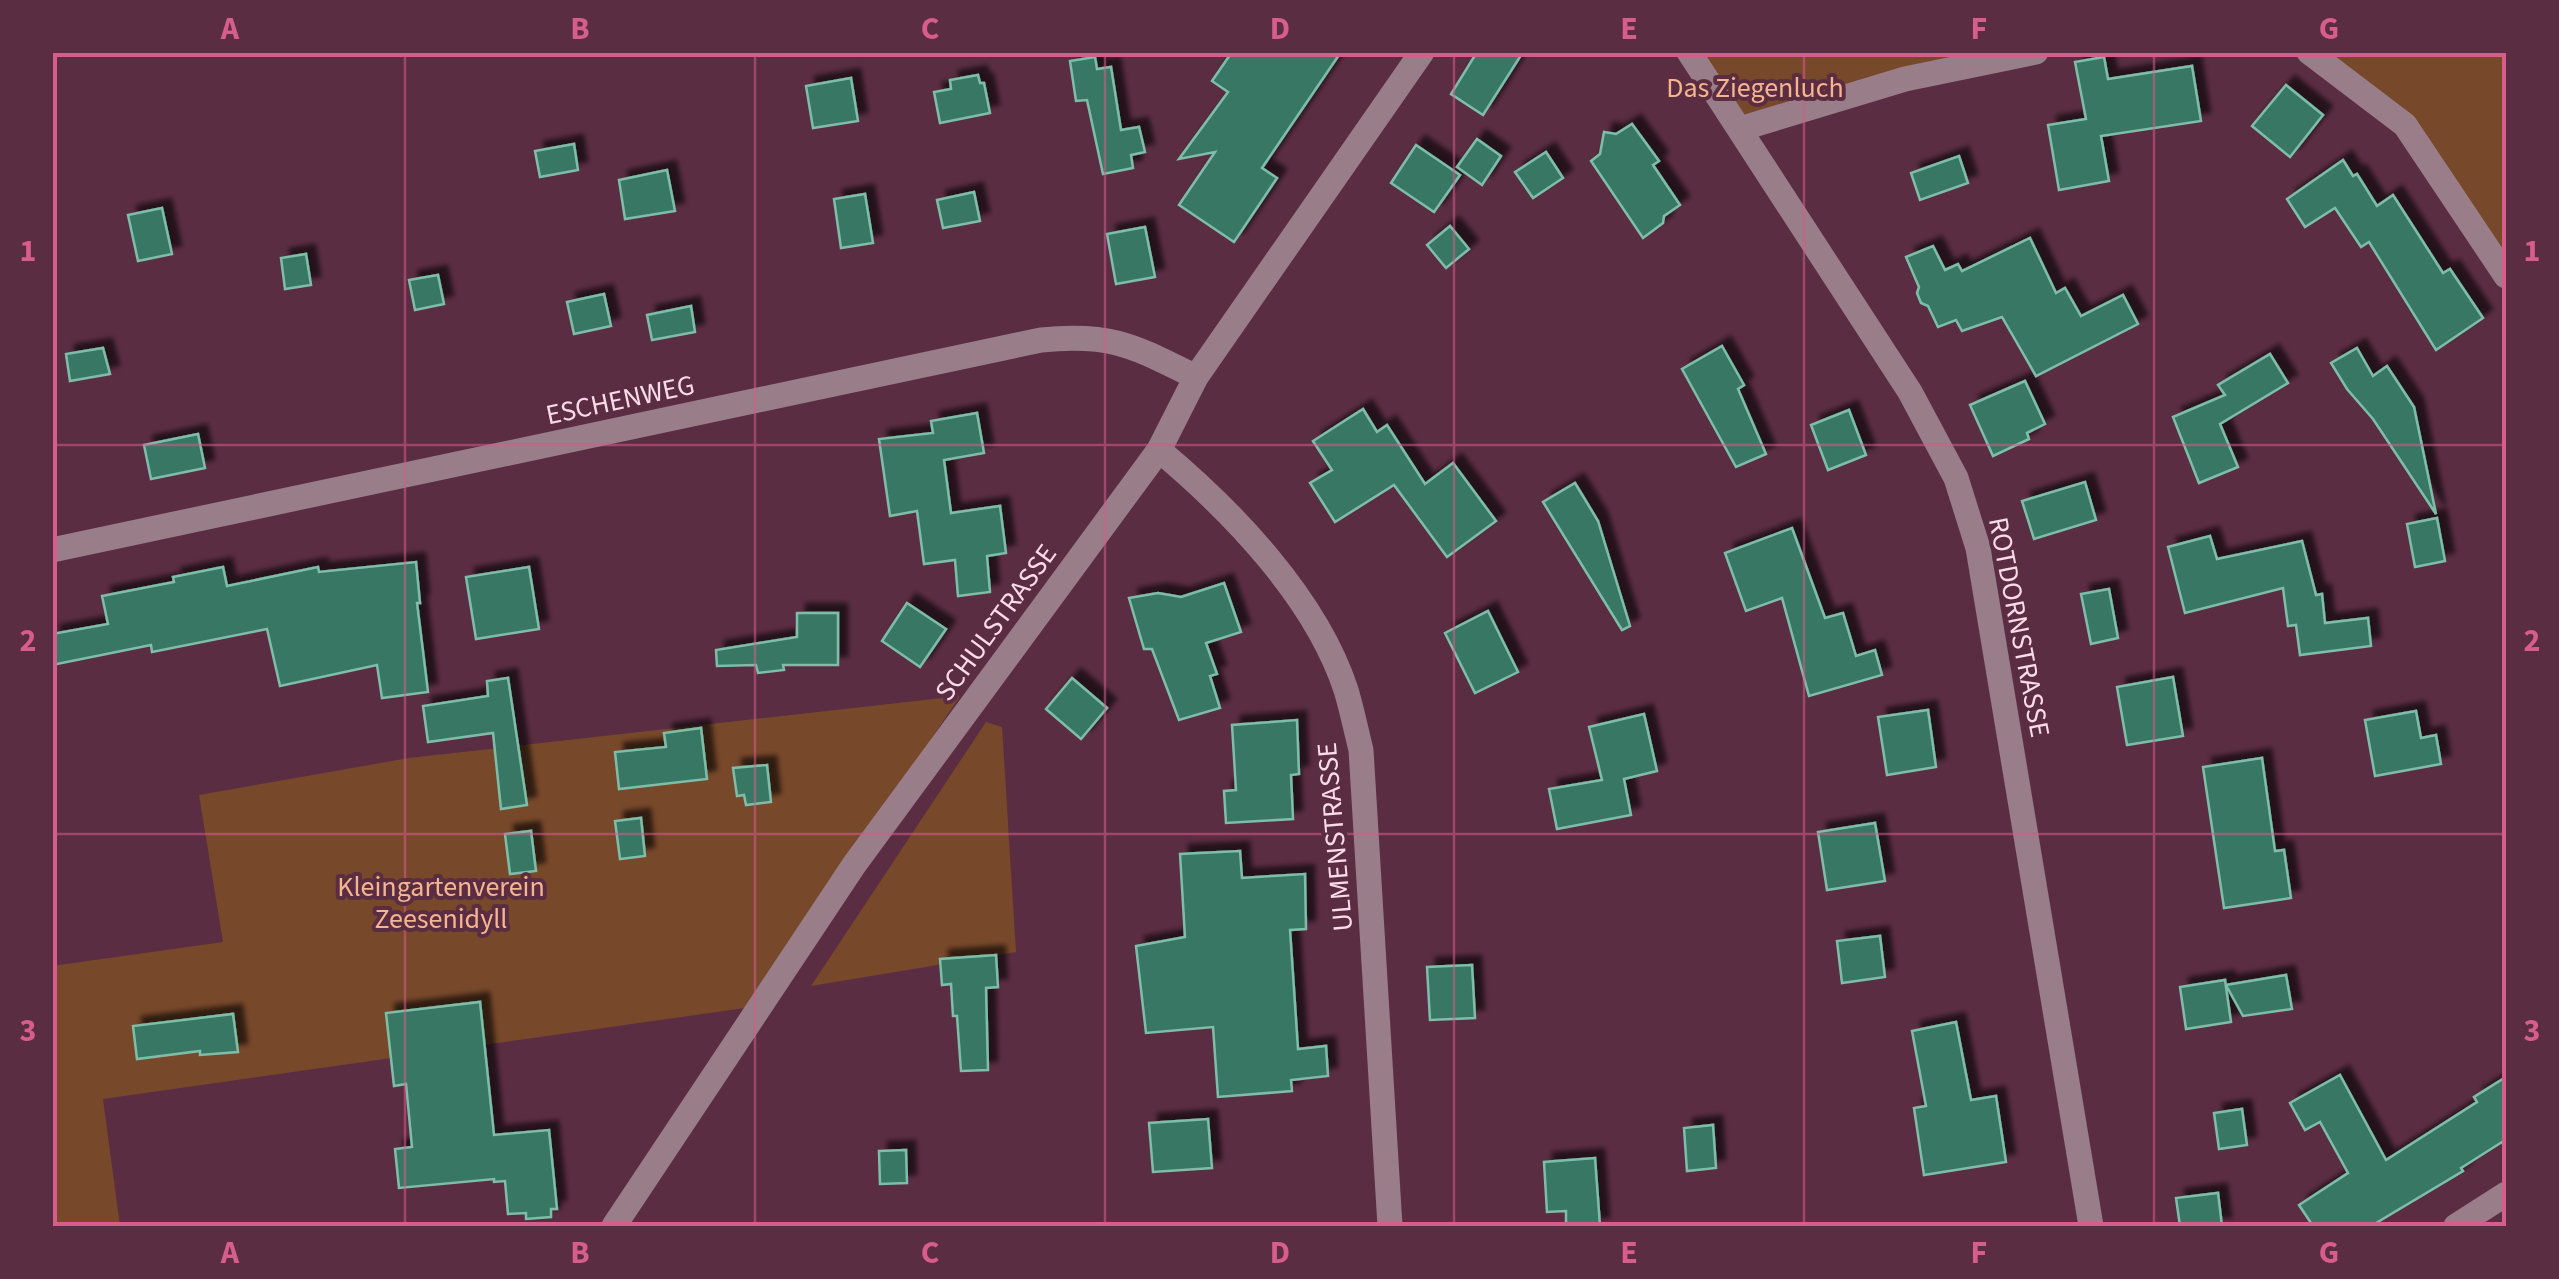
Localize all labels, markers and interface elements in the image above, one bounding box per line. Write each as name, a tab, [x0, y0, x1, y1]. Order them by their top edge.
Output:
text: A	[220, 6, 240, 52]
text: B	[570, 6, 590, 52]
text: C	[921, 6, 939, 52]
text: D	[1270, 6, 1290, 52]
text: E	[1620, 6, 1638, 52]
text: F	[1971, 6, 1987, 52]
text: G	[2319, 6, 2339, 52]
park label: Das Ziegenluch	[1666, 68, 1844, 108]
text: 1	[20, 228, 36, 274]
text: 1	[2524, 228, 2540, 274]
street label: ESCHENWEG	[542, 365, 698, 435]
street label: ROTDORNSTRASSE	[1978, 514, 2060, 741]
street label: SCHULSTRASSE	[925, 536, 1066, 709]
text: 2	[20, 618, 36, 664]
text: 2	[2524, 618, 2540, 664]
street label: ULMENSTRASSE	[1307, 741, 1363, 933]
park label: Kleingartenverein Zeesenidyll	[337, 867, 545, 939]
text: 3	[20, 1008, 36, 1054]
text: 3	[2524, 1008, 2540, 1054]
text: A	[220, 1230, 240, 1276]
text: B	[570, 1230, 590, 1276]
text: C	[921, 1230, 939, 1276]
text: D	[1270, 1230, 1290, 1276]
text: E	[1620, 1230, 1638, 1276]
text: F	[1971, 1230, 1987, 1276]
text: G	[2319, 1230, 2339, 1276]

